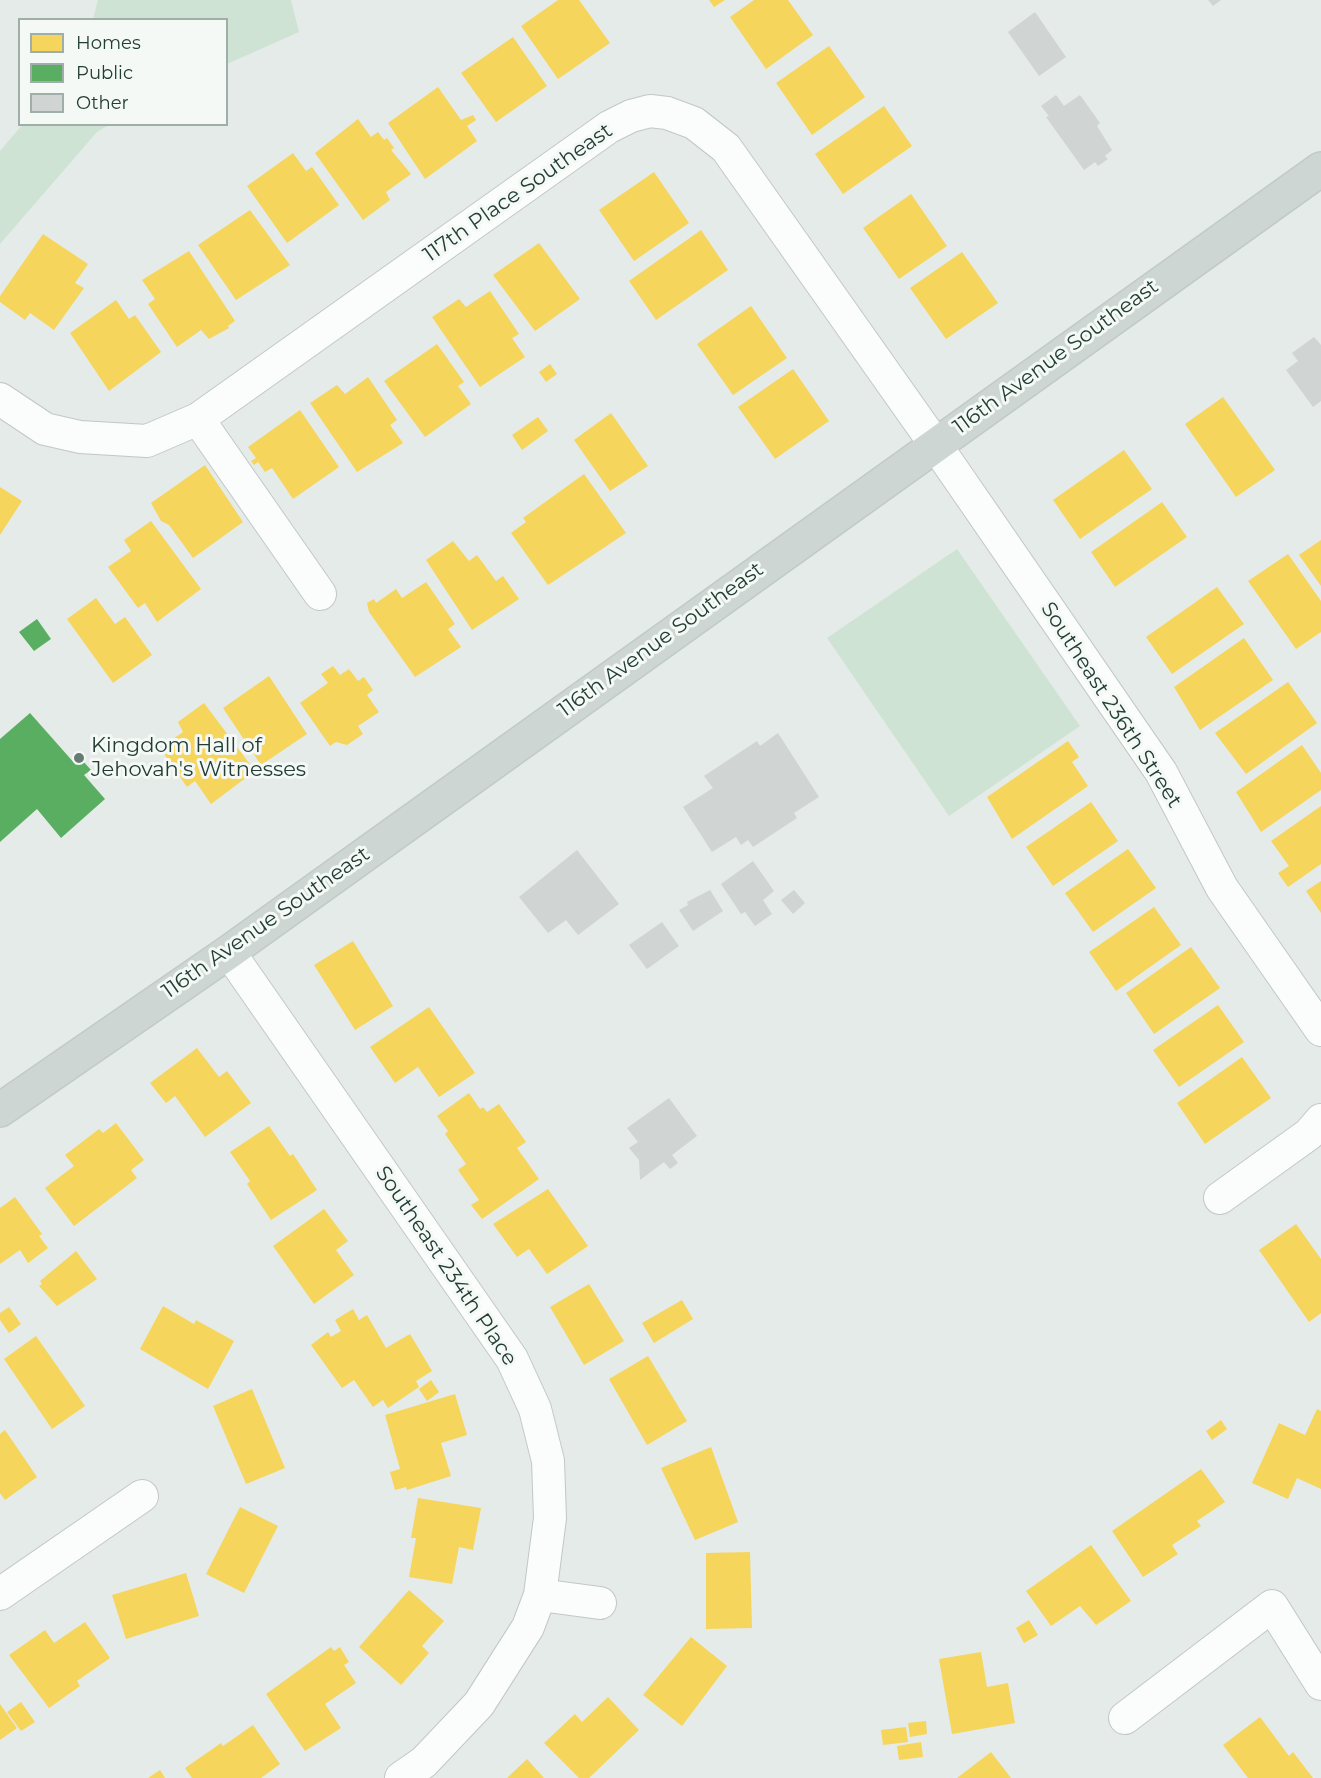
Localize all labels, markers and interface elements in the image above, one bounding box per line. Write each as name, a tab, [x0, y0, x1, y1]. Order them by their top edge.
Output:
legend	[18, 18, 228, 126]
text: Homes	[76, 32, 141, 54]
text: Public	[76, 62, 133, 84]
text: Other	[76, 92, 129, 114]
street label: 117th Place Southeast	[419, 118, 617, 268]
street label: 116th Avenue Southeast	[949, 274, 1163, 440]
street label: 116th Avenue Southeast	[554, 557, 768, 723]
street label: Southeast 236th Street	[1035, 597, 1187, 813]
place label: Kingdom Hall of Jehovah's Witnesses	[91, 733, 306, 783]
marker: Kingdom Hall of Jehovah's Witnesses	[72, 751, 86, 765]
street label: 116th Avenue Southeast	[157, 842, 375, 1004]
street label: Southeast 234th Place	[370, 1161, 522, 1371]

